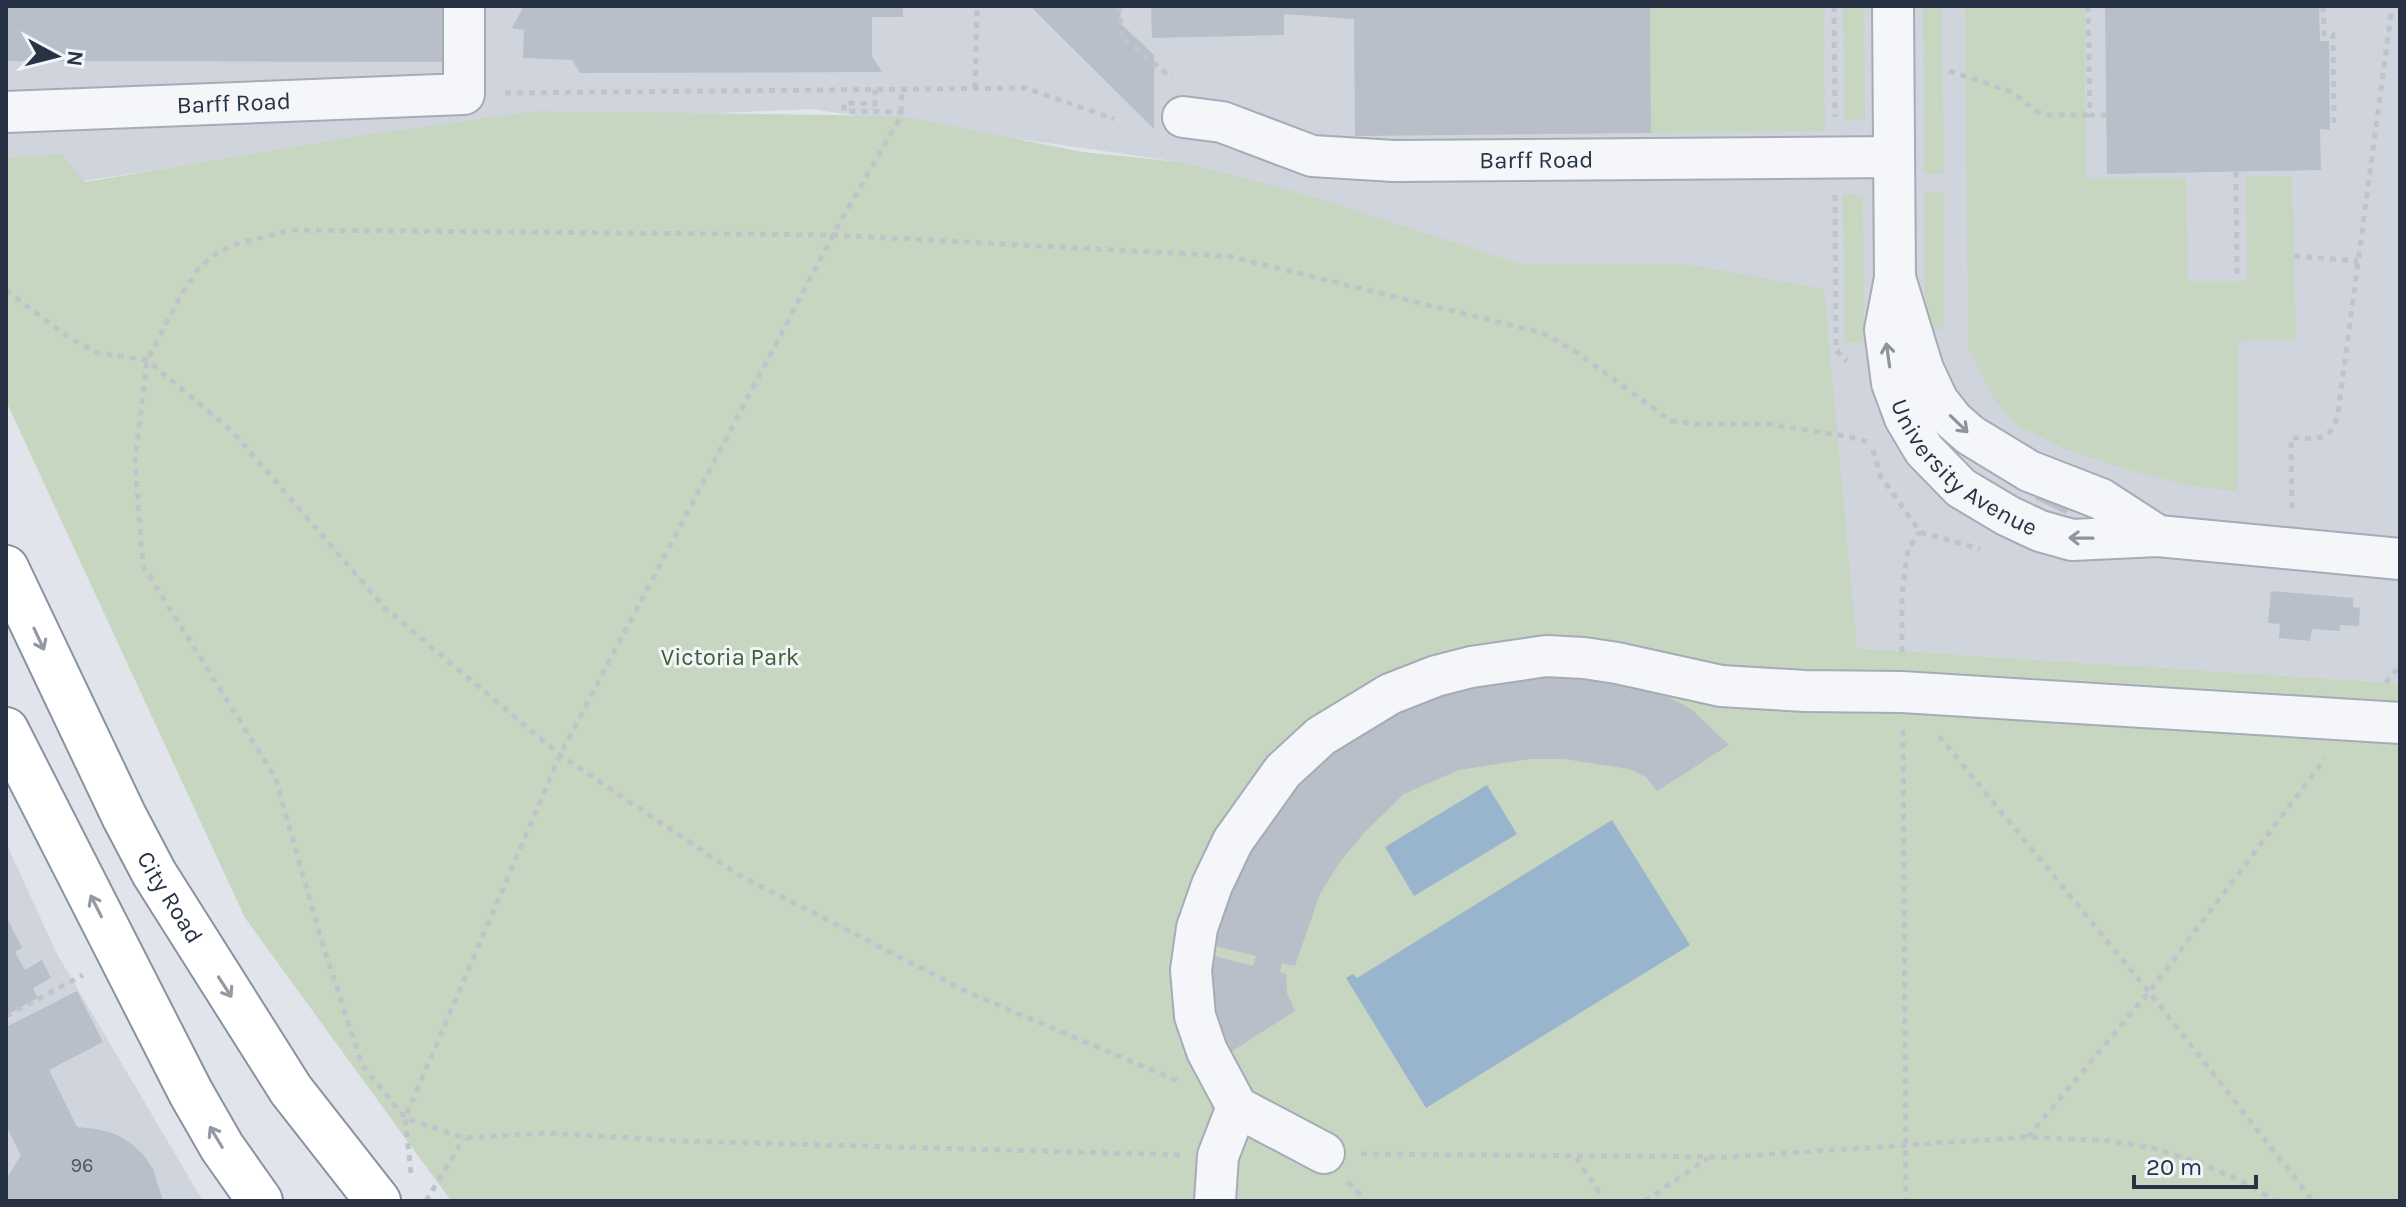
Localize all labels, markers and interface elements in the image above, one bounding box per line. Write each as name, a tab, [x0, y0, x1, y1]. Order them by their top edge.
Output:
north arrow	[16, 16, 96, 96]
text: N	[61, 49, 89, 68]
street label: Barff Road	[176, 87, 291, 119]
street label: Barff Road	[1479, 145, 1594, 174]
one-way arrow	[1880, 342, 1895, 368]
street label: University Avenue	[1885, 395, 2042, 542]
one-way arrow	[1949, 414, 1968, 433]
one-way arrow	[2068, 531, 2094, 546]
one-way arrow	[32, 626, 47, 650]
park label: Victoria Park	[661, 643, 799, 671]
street label: City Road	[131, 846, 209, 949]
one-way arrow	[87, 895, 103, 919]
one-way arrow	[216, 975, 233, 997]
one-way arrow	[208, 1126, 224, 1149]
scale bar	[2134, 1139, 2256, 1189]
text: 20 m	[2146, 1153, 2202, 1181]
house number: 96	[70, 1154, 94, 1177]

